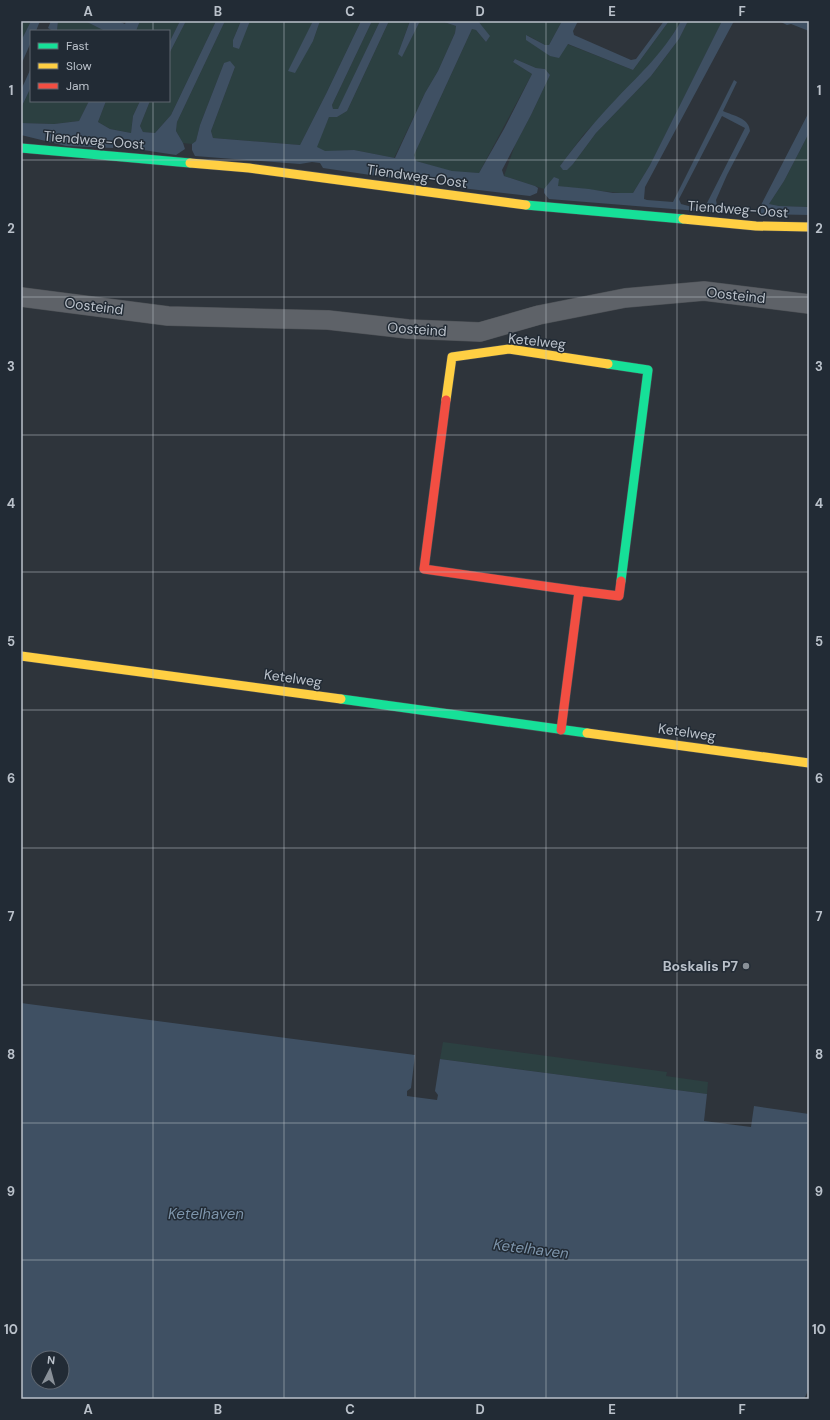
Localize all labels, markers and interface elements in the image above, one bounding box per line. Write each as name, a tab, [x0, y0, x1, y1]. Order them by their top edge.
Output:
text: A	[83, 3, 93, 20]
text: B	[214, 3, 222, 20]
text: C	[345, 3, 355, 20]
text: D	[475, 3, 485, 20]
text: E	[608, 3, 616, 20]
text: F	[738, 3, 746, 20]
legend	[30, 30, 170, 102]
text: Fast	[66, 38, 89, 54]
text: Slow	[66, 58, 92, 74]
text: Jam	[66, 78, 89, 94]
text: 1	[9, 82, 13, 99]
text: 1	[817, 82, 821, 99]
street label: Tiendweg-Oost	[43, 127, 145, 153]
street label: Tiendweg-Oost	[366, 160, 468, 192]
street label: Tiendweg-Oost	[687, 196, 789, 222]
text: 2	[7, 220, 15, 237]
text: 2	[815, 220, 823, 237]
street label: Oosteind	[706, 283, 766, 307]
street label: Oosteind	[63, 293, 125, 319]
street label: Oosteind	[387, 318, 447, 340]
street label: Ketelweg	[507, 329, 567, 353]
text: 3	[7, 358, 15, 375]
text: 3	[815, 358, 823, 375]
text: 4	[7, 495, 15, 512]
text: 4	[815, 495, 823, 512]
text: 5	[7, 633, 15, 650]
text: 5	[815, 633, 823, 650]
street label: Ketelweg	[263, 665, 323, 691]
street label: Ketelweg	[657, 719, 717, 745]
text: 6	[7, 770, 15, 787]
text: 6	[815, 770, 823, 787]
text: 7	[8, 908, 15, 925]
text: 7	[816, 908, 823, 925]
place label: Boskalis P7	[663, 957, 738, 975]
marker: Boskalis P7	[741, 961, 751, 971]
text: 8	[7, 1046, 15, 1063]
text: 8	[815, 1046, 823, 1063]
text: 9	[7, 1183, 15, 1200]
text: 9	[815, 1183, 823, 1200]
water label: Ketelhaven	[168, 1204, 244, 1224]
water label: Ketelhaven	[492, 1234, 570, 1264]
text: 10	[4, 1321, 18, 1338]
text: 10	[812, 1321, 826, 1338]
north arrow	[30, 1350, 70, 1390]
text: N	[46, 1353, 56, 1367]
text: A	[83, 1401, 93, 1418]
text: B	[214, 1401, 222, 1418]
text: C	[345, 1401, 355, 1418]
text: D	[475, 1401, 485, 1418]
text: E	[608, 1401, 616, 1418]
text: F	[738, 1401, 746, 1418]

